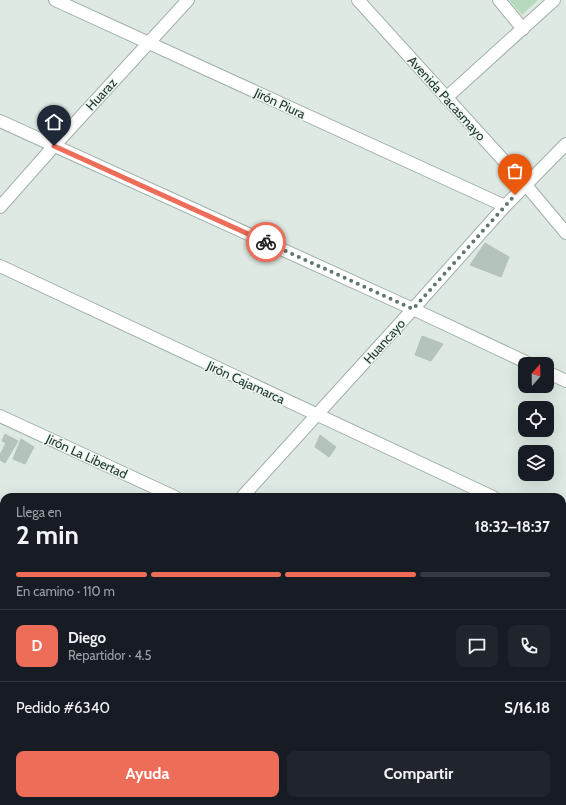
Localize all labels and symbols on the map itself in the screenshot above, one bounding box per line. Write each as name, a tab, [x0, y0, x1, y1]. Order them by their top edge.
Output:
street label: Avenida Pacasmayo	[405, 52, 489, 144]
street label: Huaraz	[82, 74, 120, 114]
street label: Jirón Piura	[251, 84, 309, 122]
pin	[37, 105, 71, 146]
pin	[498, 154, 532, 195]
courier	[246, 222, 286, 262]
street label: Huancayo	[360, 315, 408, 367]
street label: Jirón Cajamarca	[203, 357, 288, 408]
north arrow	[518, 357, 554, 393]
street label: Jirón La Libertad	[43, 430, 130, 482]

